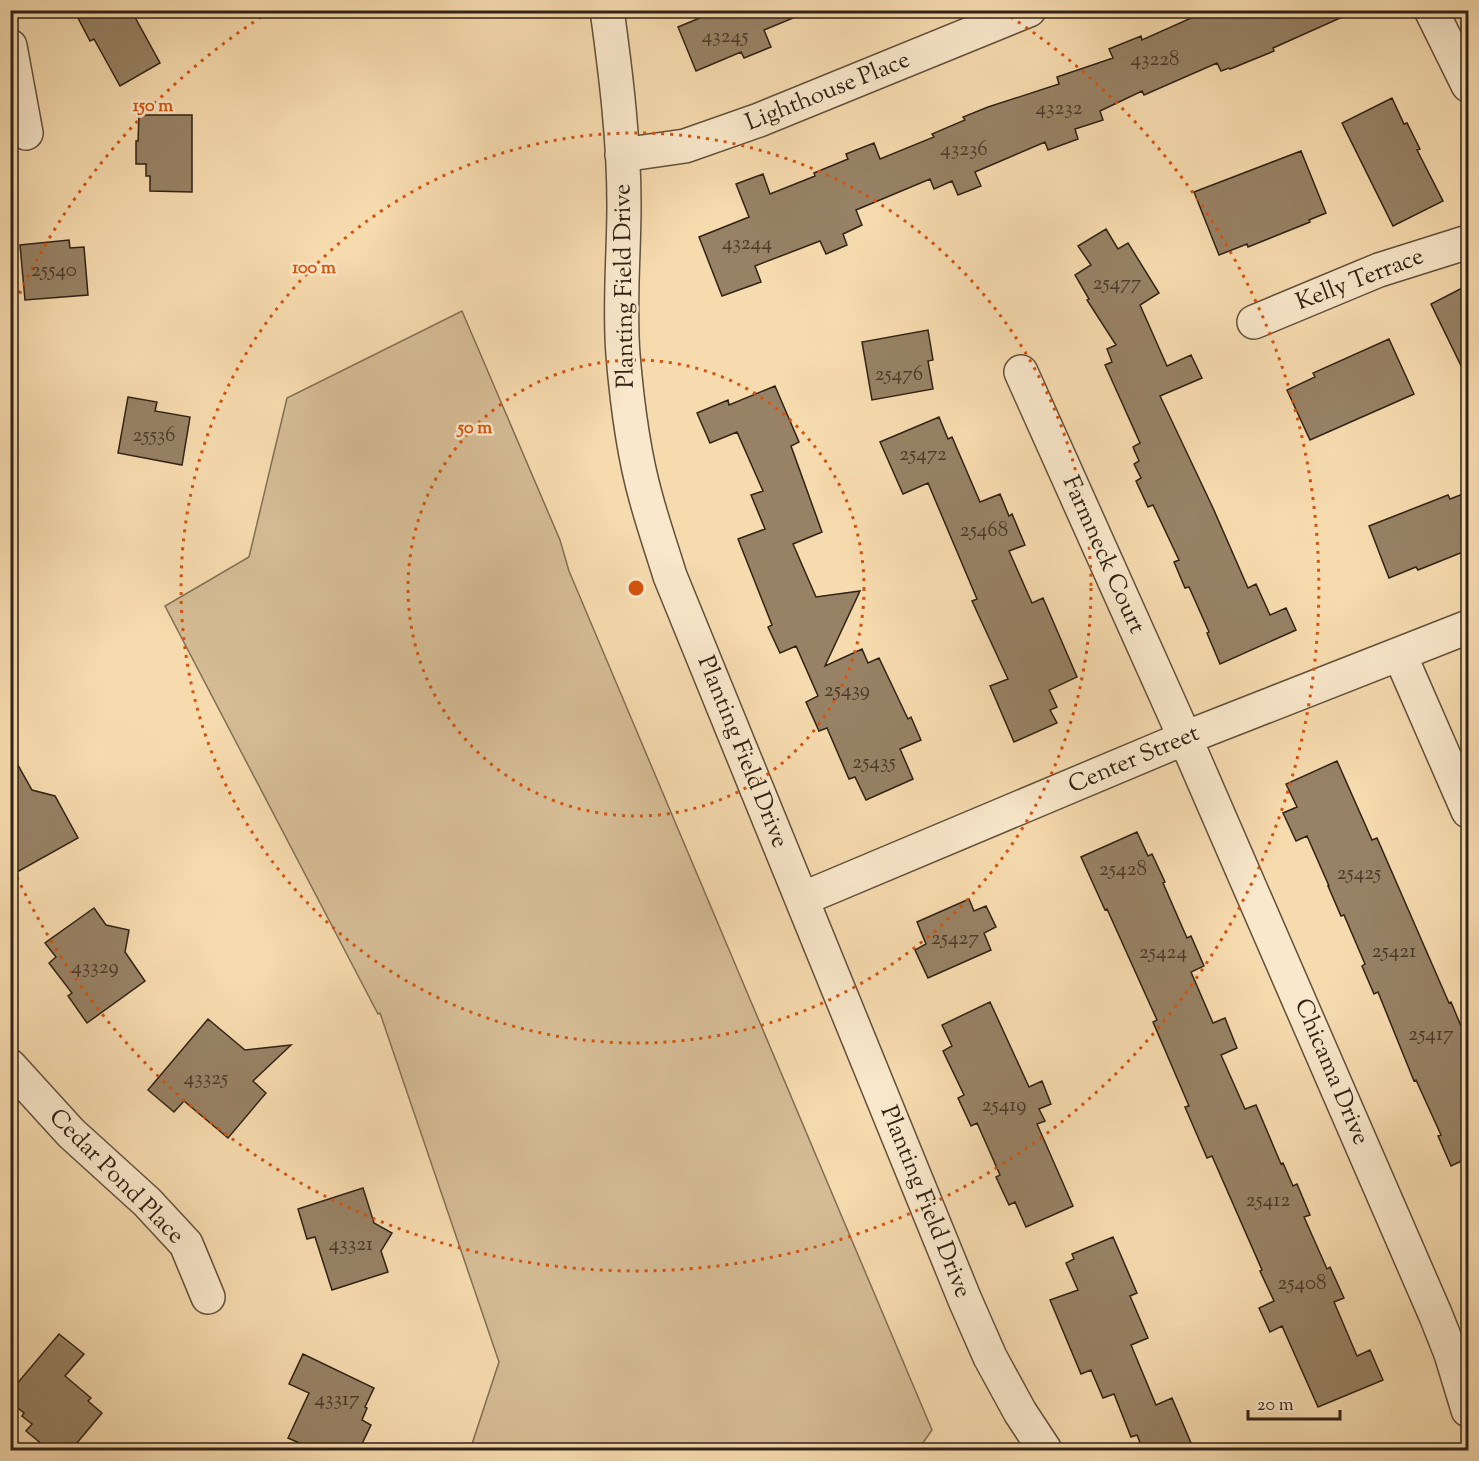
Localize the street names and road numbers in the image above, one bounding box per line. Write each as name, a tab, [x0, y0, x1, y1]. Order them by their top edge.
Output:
street label: Lighthouse Place	[741, 44, 915, 140]
street label: Planting Field Drive	[606, 183, 644, 389]
street label: Kelly Terrace	[1291, 240, 1429, 320]
street label: Farmneck Court	[1053, 471, 1153, 639]
street label: Planting Field Drive	[688, 651, 796, 853]
street label: Center Street	[1063, 717, 1205, 803]
street label: Chicama Drive	[1285, 994, 1377, 1150]
street label: Planting Field Drive	[871, 1101, 979, 1303]
street label: Cedar Pond Place	[41, 1102, 191, 1252]

